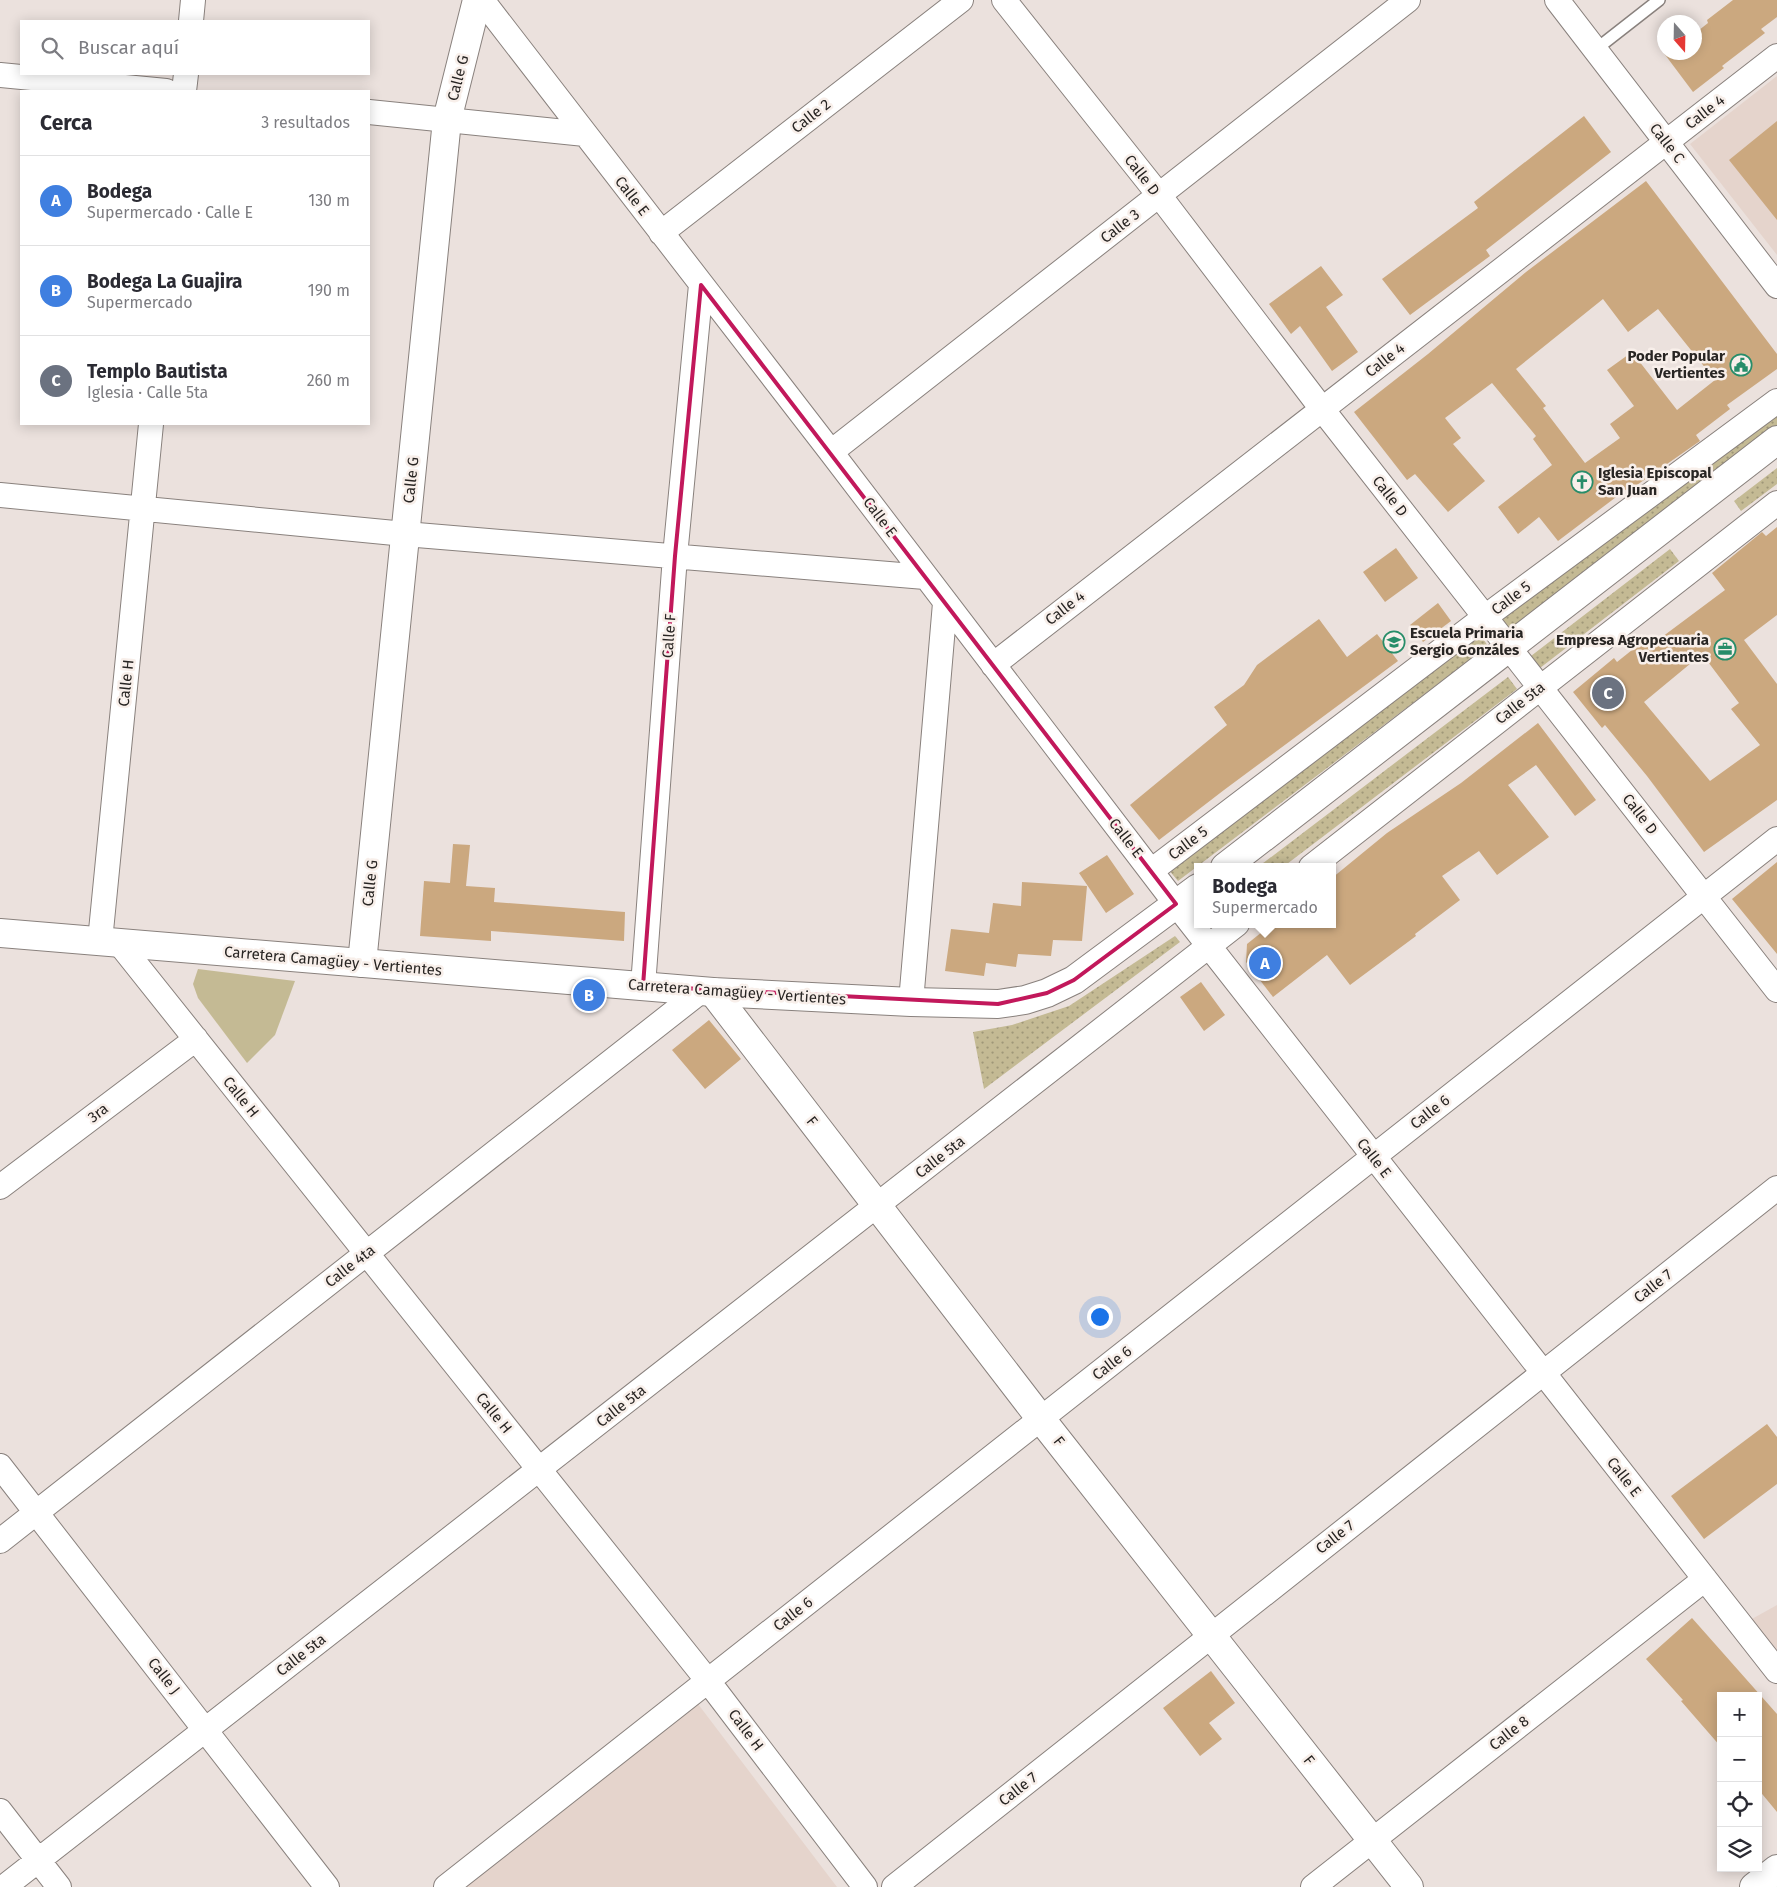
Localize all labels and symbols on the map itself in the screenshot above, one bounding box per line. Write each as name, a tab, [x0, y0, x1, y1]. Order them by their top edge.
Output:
north arrow	[1657, 15, 1702, 60]
street label: Calle G	[444, 53, 472, 103]
street label: Calle 4	[1682, 91, 1728, 133]
street label: Calle 2	[788, 95, 834, 137]
street label: Calle C	[1646, 120, 1688, 167]
street label: Calle D	[1121, 151, 1163, 199]
street label: Calle E	[611, 173, 653, 219]
street label: Calle 3	[1097, 205, 1143, 247]
street label: Calle 4	[1362, 339, 1408, 381]
place label: Poder Popular Vertientes	[1627, 347, 1726, 382]
public building icon: Poder Popular Vertientes	[1729, 353, 1753, 377]
street label: Calle G	[400, 456, 422, 504]
place label: Iglesia Episcopal San Juan	[1598, 464, 1712, 499]
church icon: Iglesia Episcopal San Juan	[1570, 470, 1594, 494]
street label: Calle D	[1369, 472, 1411, 520]
street label: Calle E	[859, 494, 901, 540]
street label: Calle 5	[1488, 577, 1534, 619]
street label: Calle 4	[1042, 587, 1088, 629]
street label: Calle F	[658, 613, 680, 659]
place label: Escuela Primaria Sergio Gonzáles	[1410, 624, 1523, 659]
school or university icon: Escuela Primaria Sergio Gonzáles	[1382, 630, 1406, 654]
place label: Empresa Agropecuaria Vertientes	[1556, 631, 1709, 666]
office icon: Empresa Agropecuaria Vertientes	[1713, 637, 1737, 661]
street label: Calle H	[115, 659, 137, 707]
pin: C	[1592, 674, 1624, 712]
street label: Calle 5ta	[1492, 678, 1548, 728]
street label: Calle D	[1619, 790, 1661, 838]
street label: Calle E	[1105, 815, 1147, 861]
street label: Calle 5	[1165, 822, 1211, 864]
street label: Calle G	[359, 859, 381, 907]
street label: Carretera Camagüey - Vertientes	[223, 943, 443, 979]
pin: A	[1249, 944, 1281, 982]
street label: Carretera Camagüey - Vertientes	[627, 975, 847, 1009]
pin: B	[573, 976, 605, 1014]
street label: Calle H	[219, 1073, 263, 1121]
street label: Calle 6	[1407, 1091, 1453, 1133]
street label: 3ra	[84, 1100, 112, 1126]
street label: F	[803, 1113, 821, 1129]
street label: Calle 5ta	[912, 1132, 968, 1182]
street label: Calle E	[1353, 1135, 1395, 1181]
street label: Calle 4ta	[321, 1241, 379, 1291]
street label: Calle 7	[1630, 1265, 1676, 1307]
your location	[1087, 1304, 1113, 1330]
street label: Calle 6	[1089, 1342, 1135, 1384]
street label: Calle 5ta	[593, 1381, 649, 1431]
street label: Calle H	[472, 1389, 516, 1437]
street label: F	[1050, 1433, 1068, 1449]
street label: Calle E	[1603, 1454, 1645, 1500]
street label: Calle 7	[1312, 1516, 1358, 1558]
street label: Calle 6	[770, 1593, 816, 1635]
street label: Calle 5ta	[273, 1630, 329, 1680]
street label: Calle J	[144, 1654, 184, 1698]
street label: Calle H	[725, 1706, 767, 1754]
street label: Calle 8	[1486, 1712, 1532, 1754]
street label: F	[1300, 1752, 1318, 1768]
street label: Calle 7	[995, 1768, 1041, 1810]

